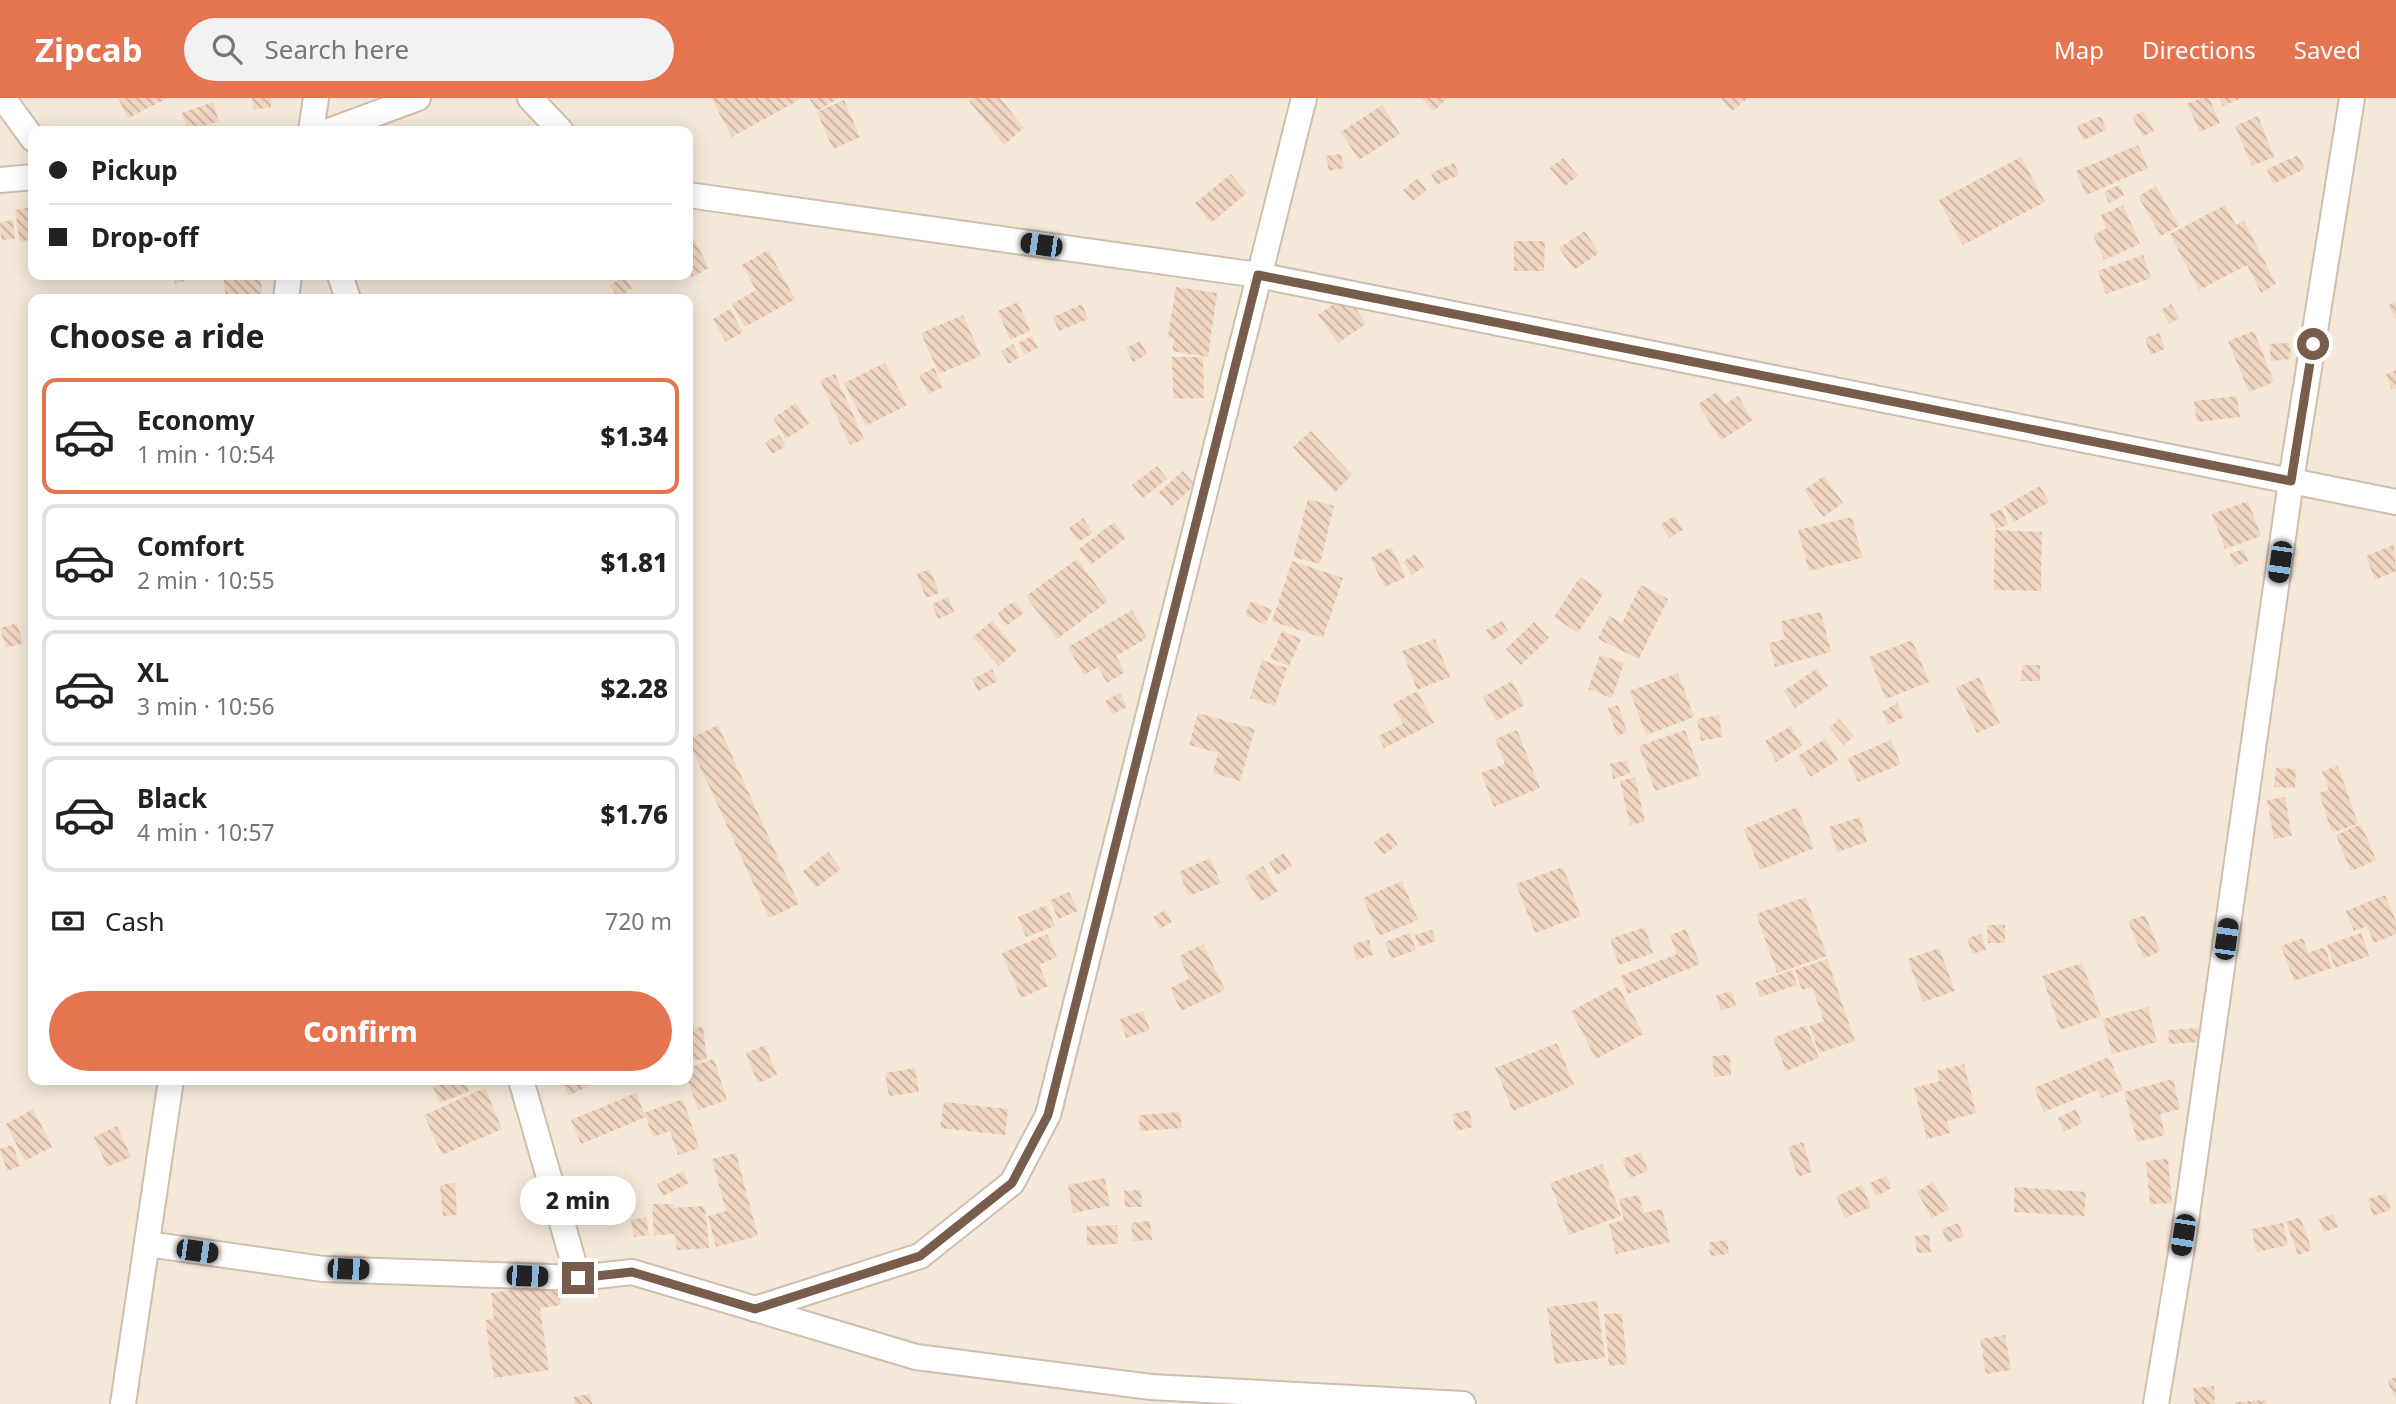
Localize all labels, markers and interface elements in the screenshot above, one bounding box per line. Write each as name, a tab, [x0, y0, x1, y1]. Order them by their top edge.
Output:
search box	[184, 18, 674, 81]
text: Zipcab	[35, 27, 142, 72]
icon: search	[208, 30, 246, 68]
text: Search here	[264, 31, 409, 67]
text: Map	[2054, 33, 2104, 66]
text: Directions	[2142, 33, 2256, 66]
text: Saved	[2294, 33, 2361, 66]
text: Pickup	[91, 152, 178, 188]
text: Drop-off	[91, 219, 198, 255]
car	[1019, 232, 1064, 258]
text: Choose a ride	[49, 314, 265, 357]
route start	[2297, 328, 2329, 360]
text: Economy	[137, 402, 255, 438]
icon: car	[53, 405, 116, 468]
text: $1.34	[601, 418, 668, 454]
text: 1 min · 10:54	[137, 438, 275, 470]
text: Comfort	[137, 528, 245, 564]
icon: car	[53, 531, 116, 594]
car	[2267, 540, 2294, 584]
text: $1.81	[601, 544, 668, 580]
text: 2 min · 10:55	[137, 564, 275, 596]
text: XL	[137, 654, 169, 690]
icon: car	[53, 657, 116, 720]
text: $2.28	[601, 670, 668, 706]
text: 3 min · 10:56	[137, 690, 275, 722]
text: Black	[137, 780, 207, 816]
icon: car	[53, 783, 116, 846]
text: $1.76	[601, 796, 668, 832]
text: 4 min · 10:57	[137, 816, 275, 848]
icon: cash	[49, 902, 87, 940]
text: Cash	[105, 903, 165, 939]
text: 720 m	[605, 905, 672, 937]
car	[2213, 917, 2240, 961]
button: Confirm	[49, 991, 672, 1071]
callout: 2 min	[520, 1176, 636, 1226]
text: 2 min	[546, 1184, 610, 1216]
car	[2170, 1213, 2197, 1257]
car	[175, 1238, 220, 1264]
car	[327, 1258, 370, 1280]
route end	[562, 1262, 594, 1294]
car	[506, 1265, 549, 1287]

